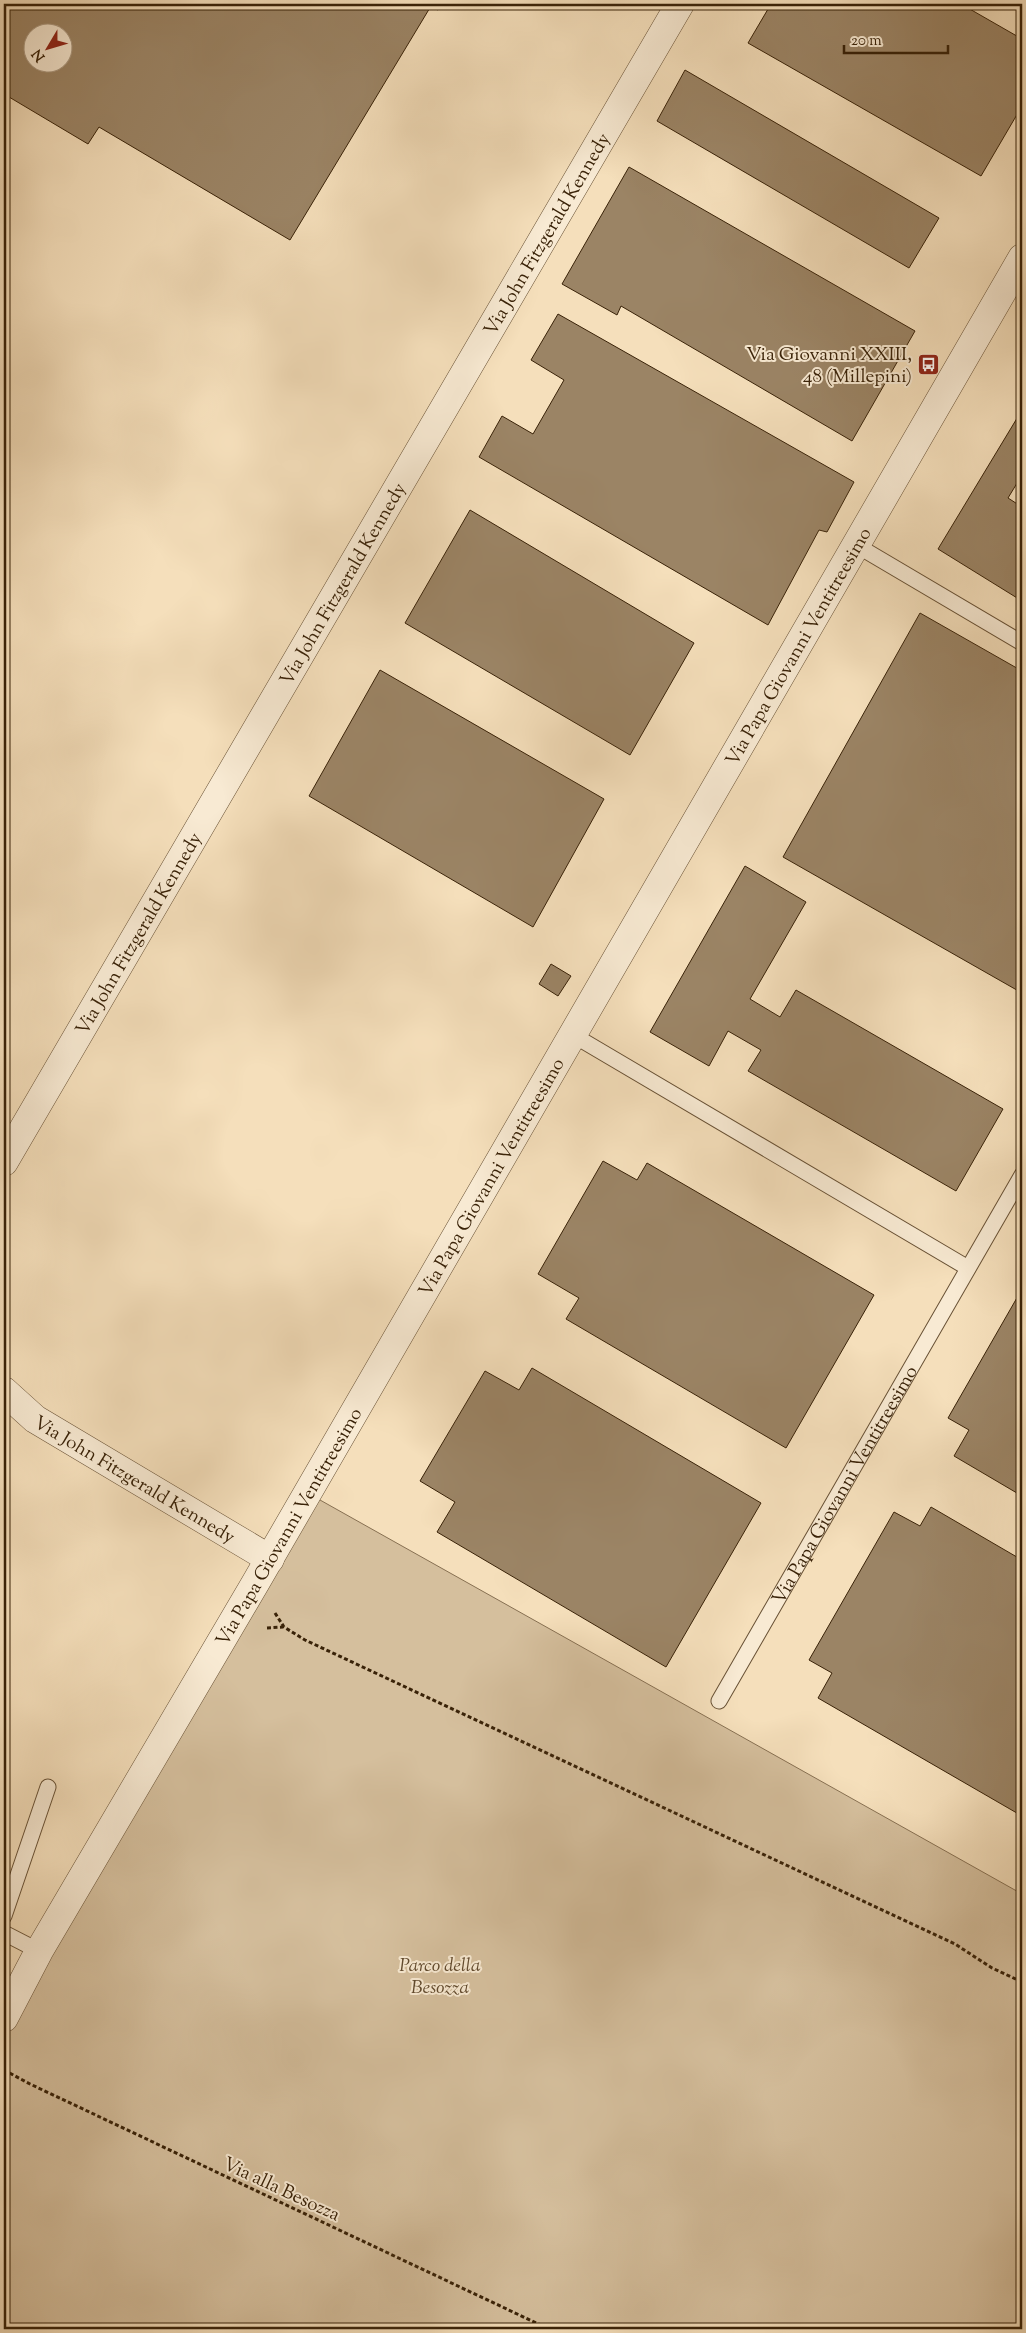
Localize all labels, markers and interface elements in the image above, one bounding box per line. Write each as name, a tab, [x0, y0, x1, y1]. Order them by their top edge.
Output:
north arrow	[22, 22, 72, 72]
scale bar	[844, 22, 947, 54]
text: 20 m	[851, 31, 882, 52]
text: N	[28, 44, 51, 65]
street label: Via John Fitzgerald Kennedy	[478, 128, 618, 341]
place label: Via Giovanni XXIII, 48 (Millepini)	[746, 342, 912, 391]
bus stop icon: Via Giovanni XXIII, 48 (Millepini)	[916, 352, 940, 376]
street label: Via John Fitzgerald Kennedy	[274, 478, 414, 691]
street label: Via Papa Giovanni Ventitreesimo	[720, 523, 879, 772]
street label: Via John Fitzgerald Kennedy	[70, 827, 210, 1041]
street label: Via Papa Giovanni Ventitreesimo	[413, 1054, 572, 1302]
street label: Via Papa Giovanni Ventitreesimo	[766, 1361, 925, 1610]
street label: Via Papa Giovanni Ventitreesimo	[210, 1403, 370, 1652]
street label: Via John Fitzgerald Kennedy	[28, 1410, 240, 1552]
park label: Parco della Besozza	[399, 1953, 481, 2002]
street label: Via alla Besozza	[218, 2151, 344, 2229]

